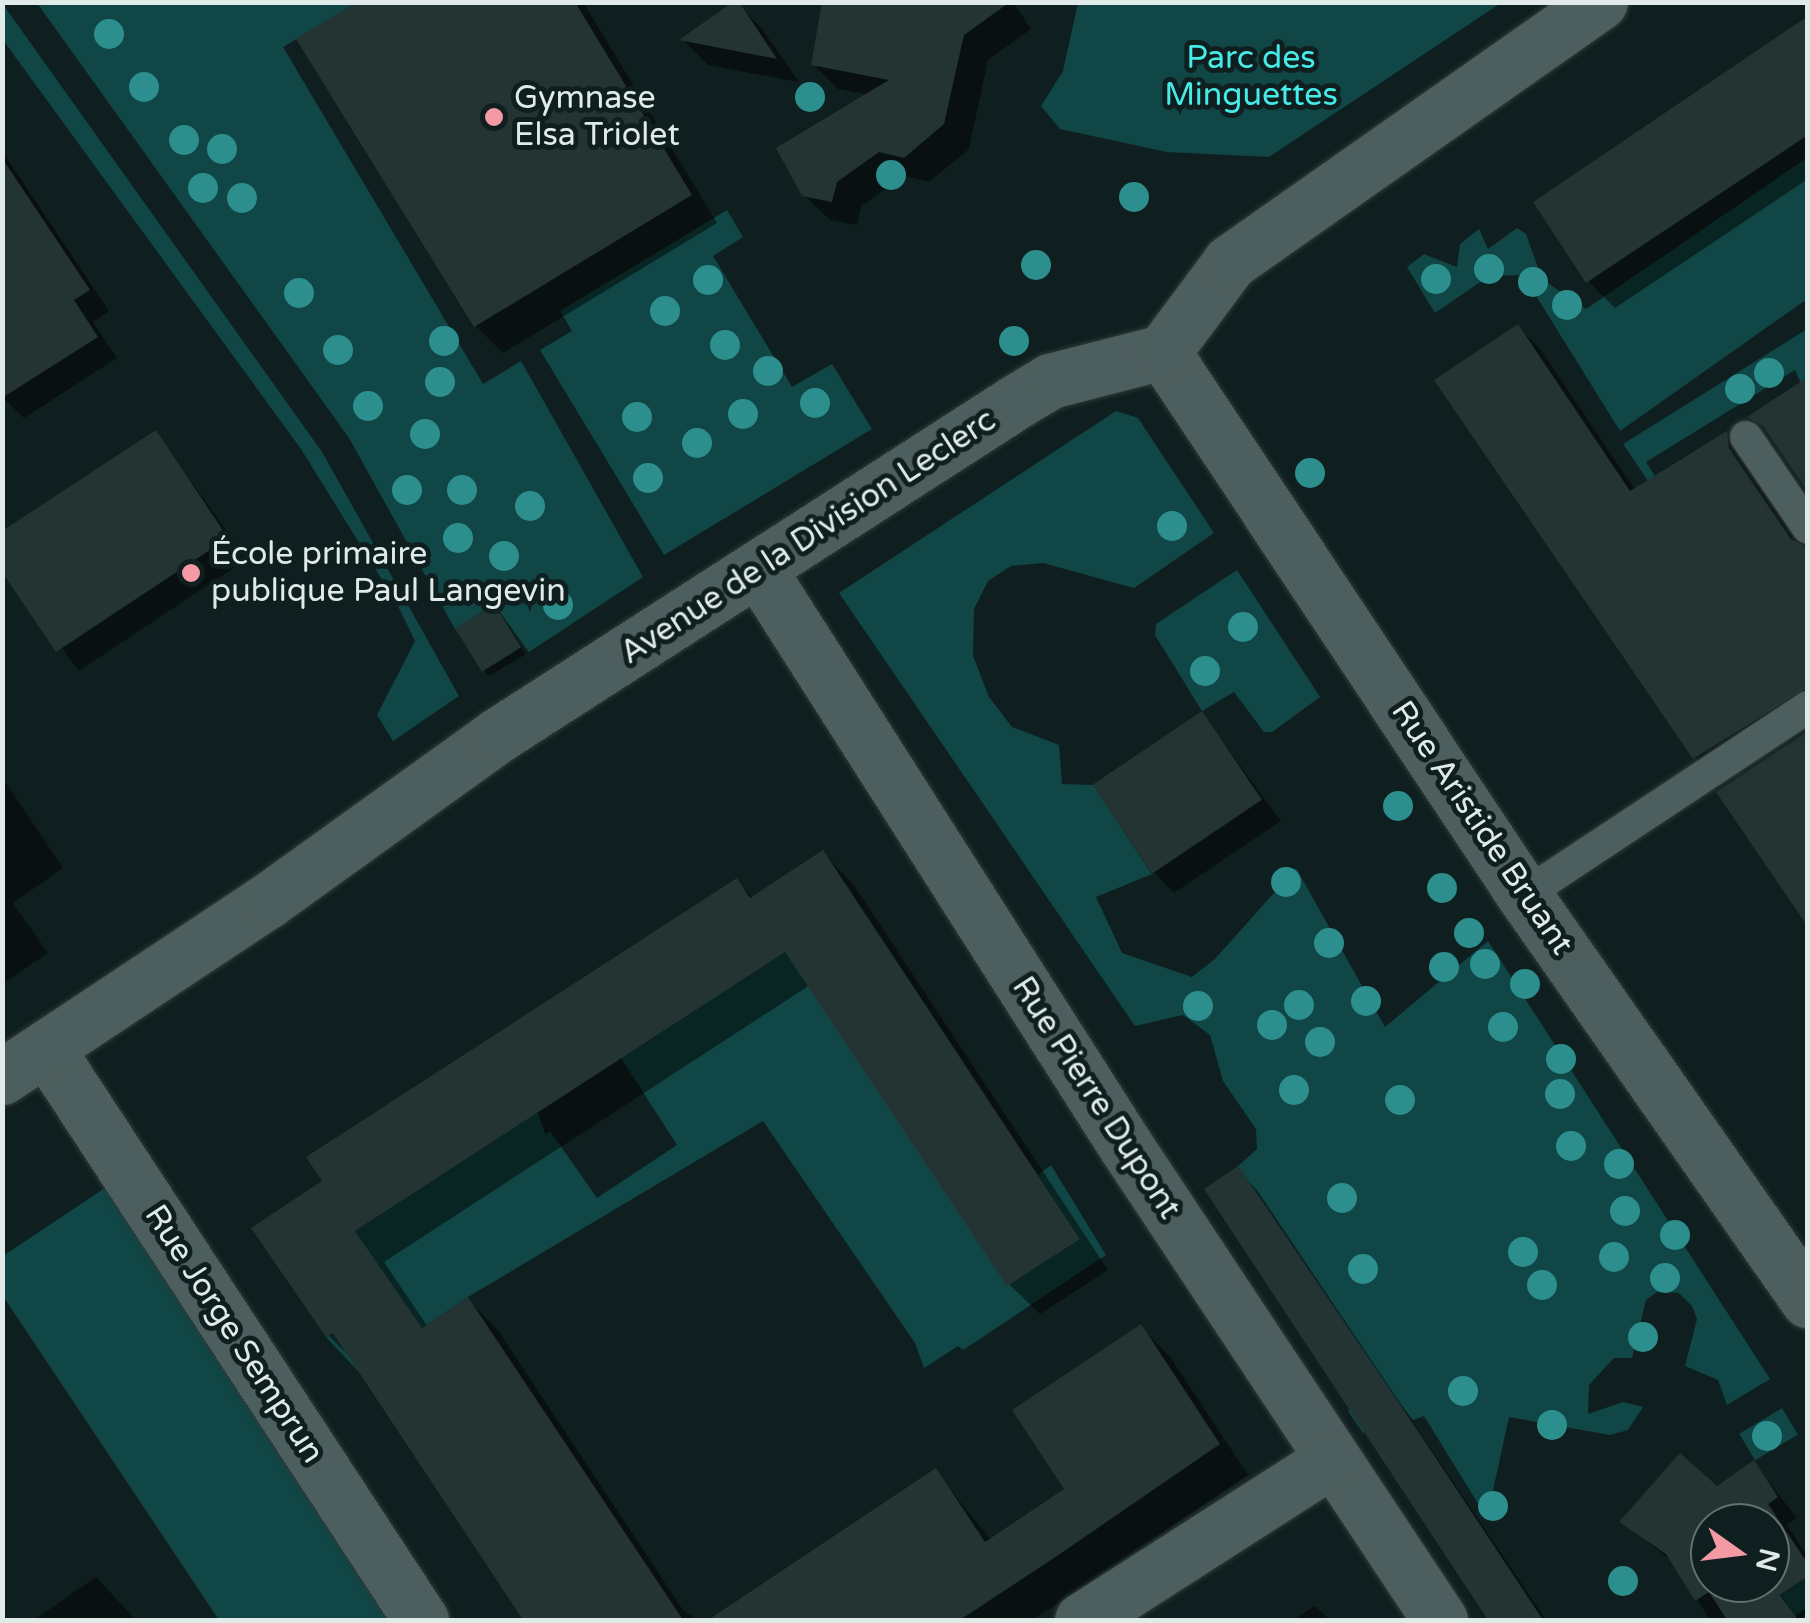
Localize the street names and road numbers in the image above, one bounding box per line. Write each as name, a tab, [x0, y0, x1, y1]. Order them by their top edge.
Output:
street label: Avenue de la Division Leclerc	[613, 401, 1003, 673]
street label: Rue Aristide Bruant	[1383, 694, 1581, 962]
street label: Rue Pierre Dupont	[1003, 970, 1189, 1226]
street label: Rue Jorge Semprun	[136, 1198, 332, 1470]

